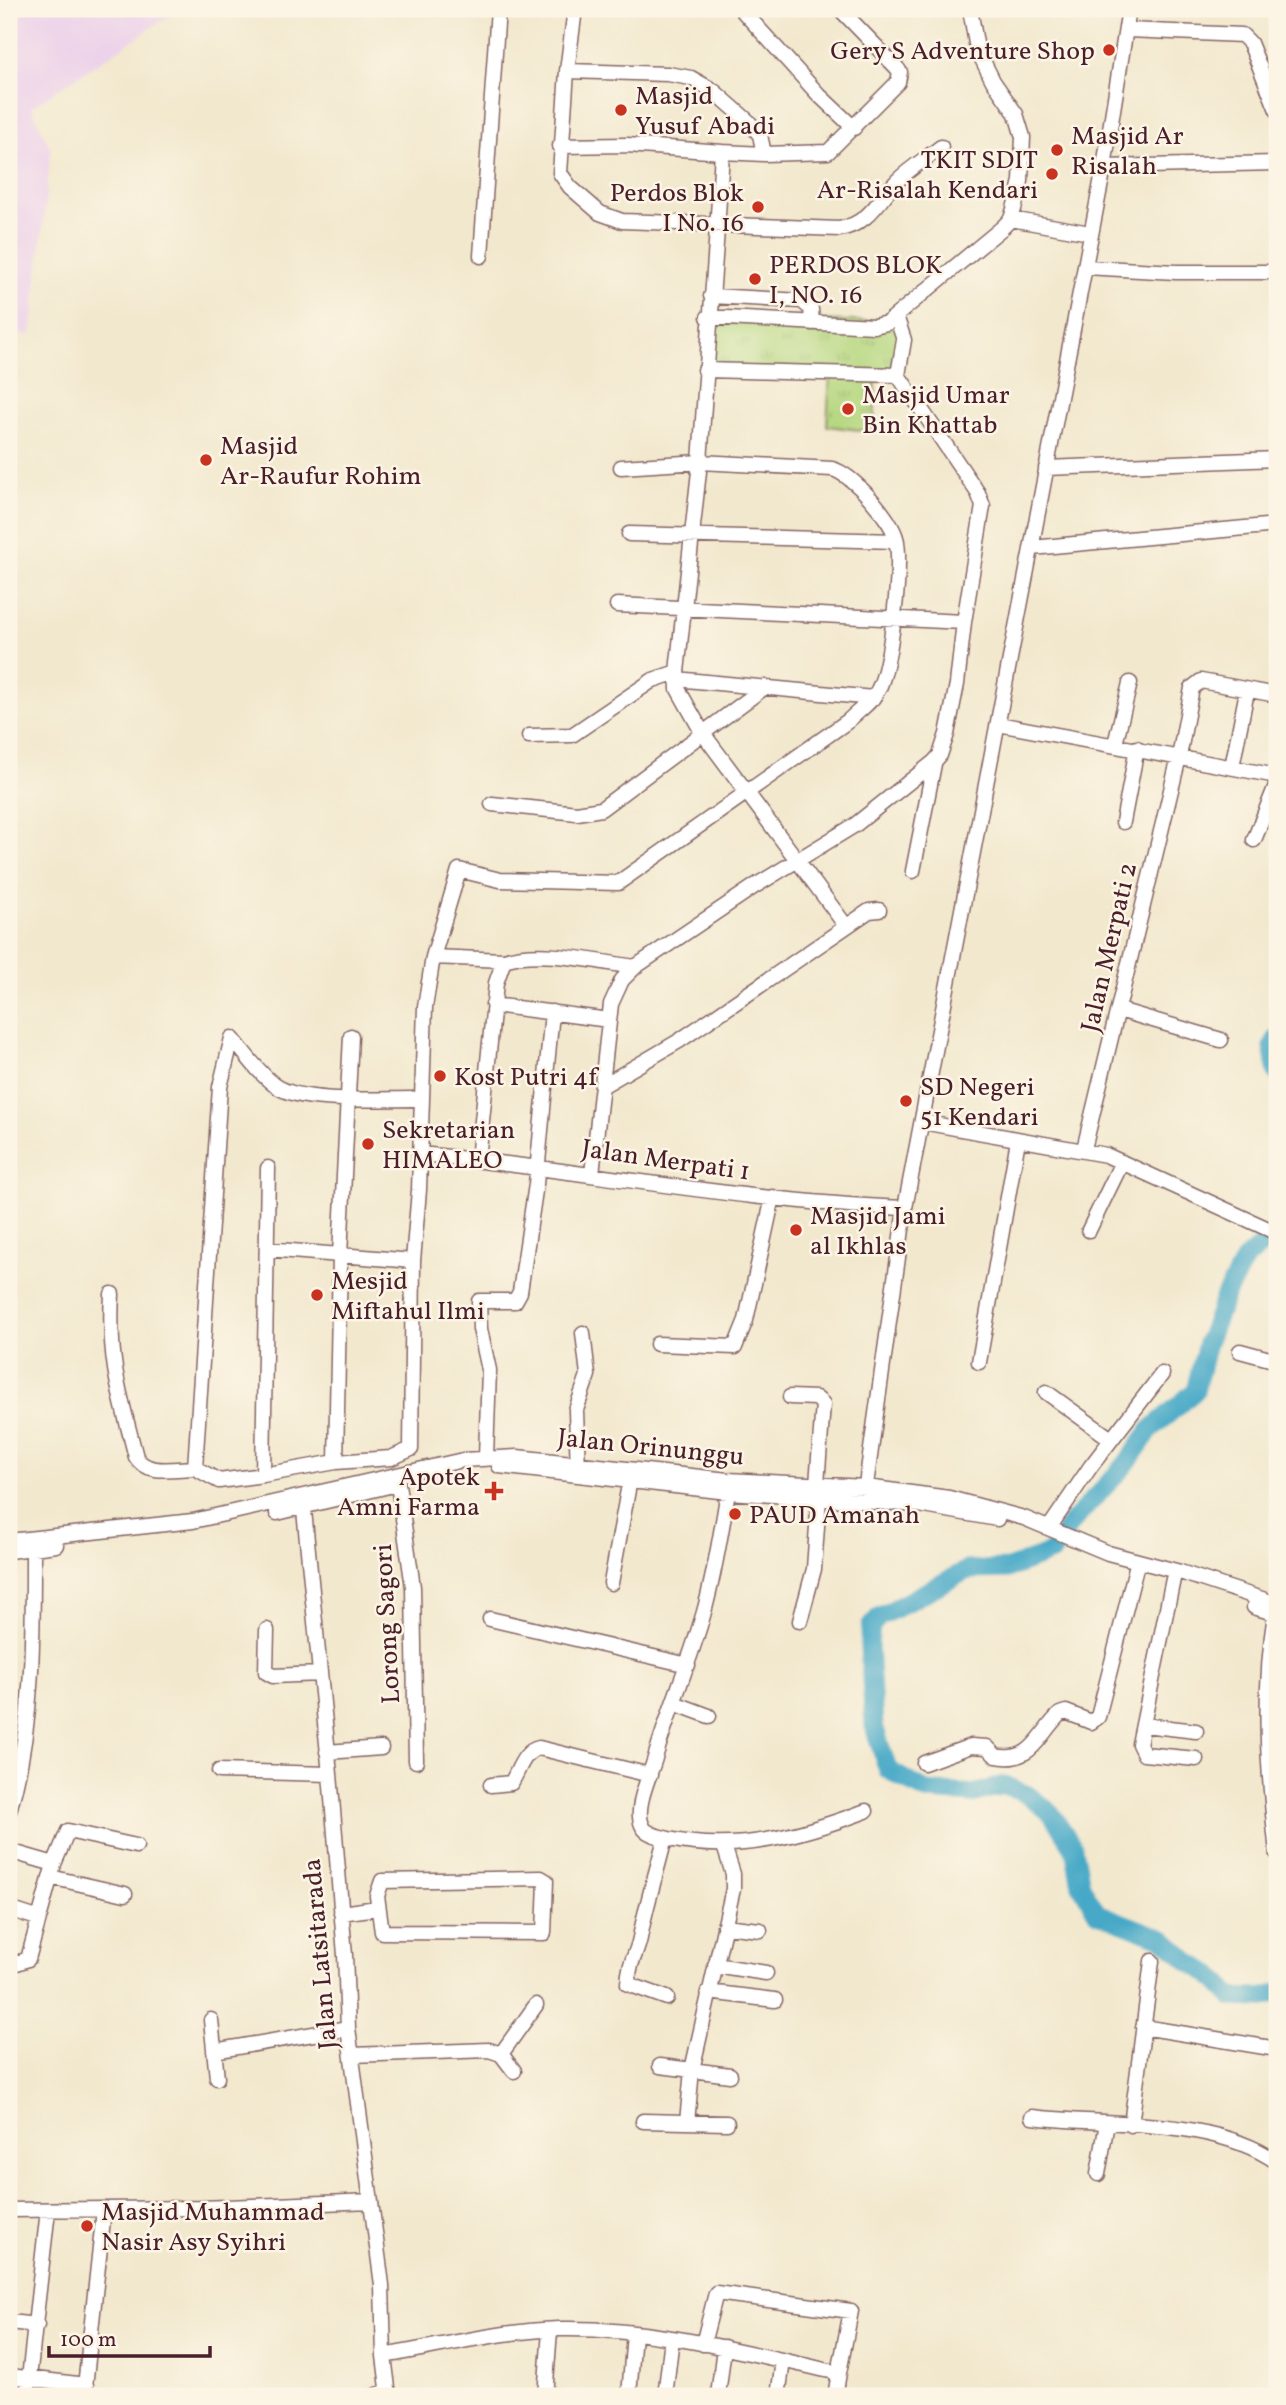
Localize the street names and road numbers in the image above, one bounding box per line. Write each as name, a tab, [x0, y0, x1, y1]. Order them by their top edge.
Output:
street label: Jalan Merpati 2	[1073, 859, 1147, 1036]
street label: Jalan Merpati 1	[579, 1131, 752, 1191]
street label: Jalan Orinunggu	[556, 1420, 746, 1476]
street label: Lorong Sagori	[366, 1543, 410, 1705]
street label: Jalan Latsitarada	[295, 1857, 347, 2051]

